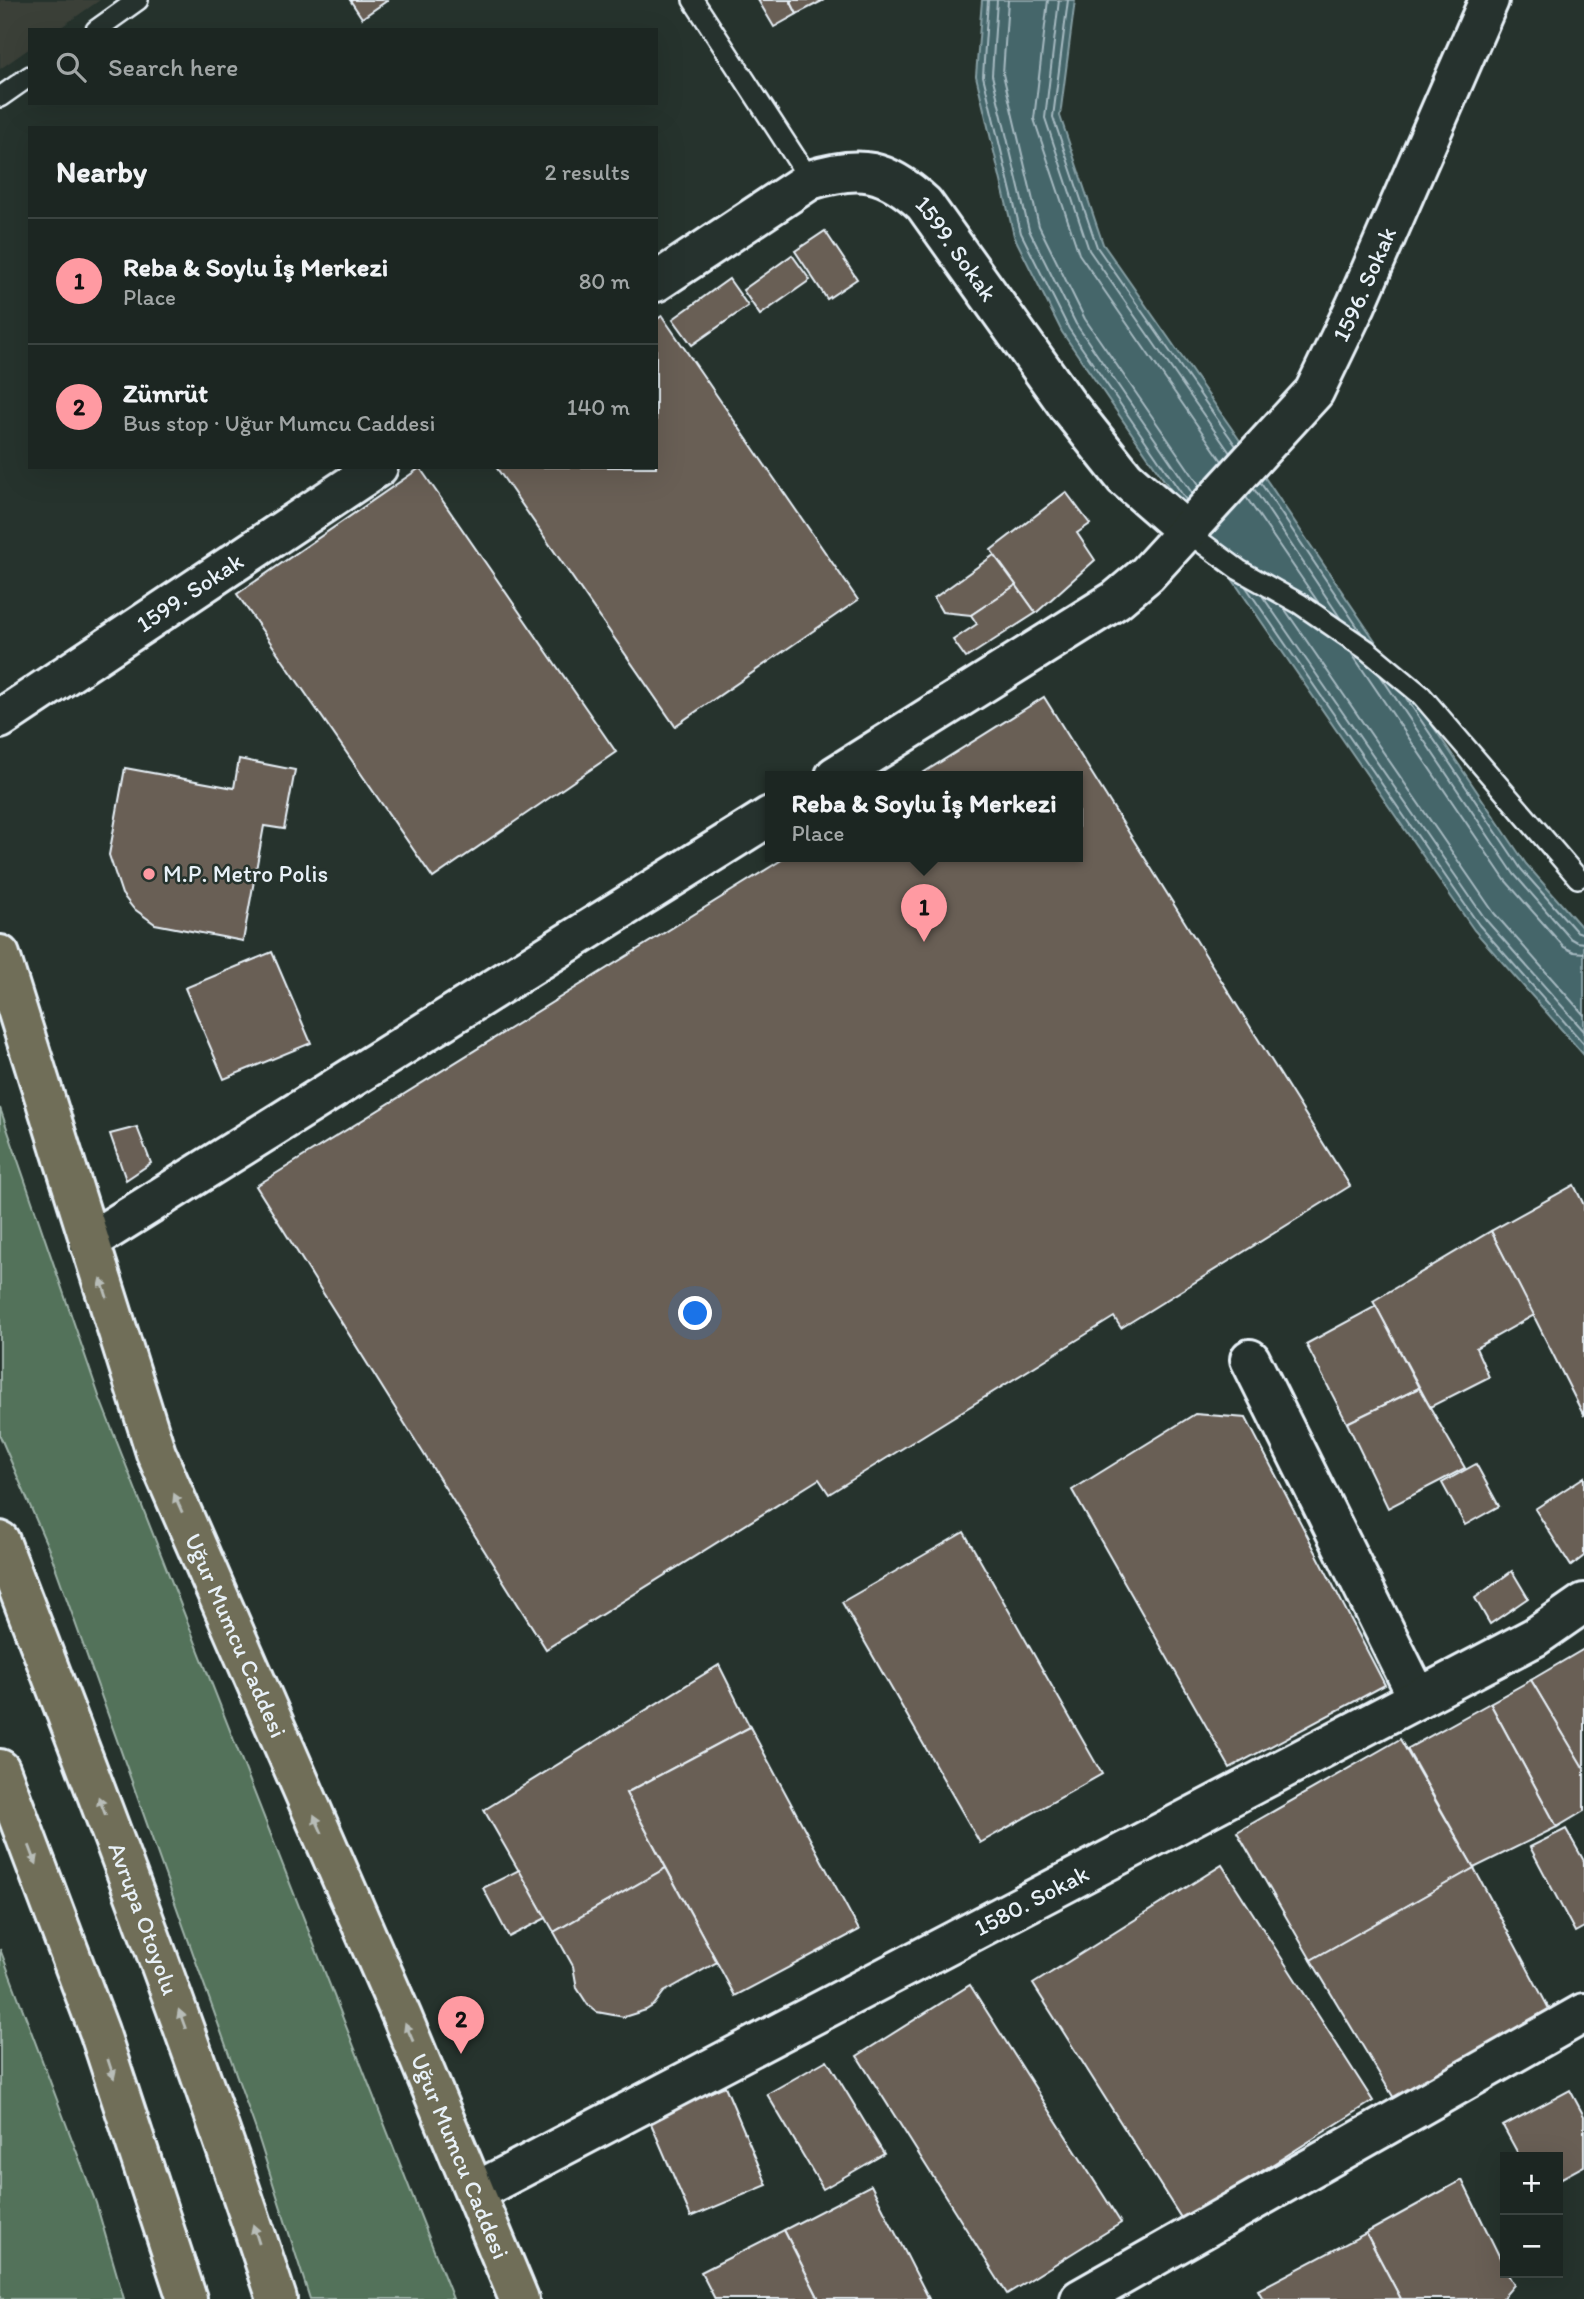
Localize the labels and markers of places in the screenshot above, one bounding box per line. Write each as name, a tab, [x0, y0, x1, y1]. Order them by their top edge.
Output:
place label: M.P. Metro Polis	[163, 859, 328, 888]
marker: M.P. Metro Polis	[141, 866, 157, 882]
pin: 1	[901, 884, 947, 942]
pin: 2	[438, 1996, 484, 2054]

